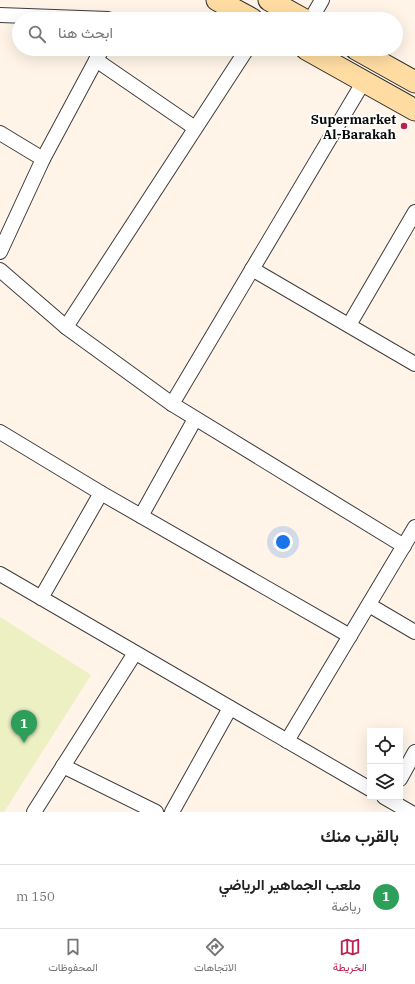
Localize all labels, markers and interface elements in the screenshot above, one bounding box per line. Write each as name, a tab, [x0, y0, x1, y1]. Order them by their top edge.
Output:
search box	[12, 12, 403, 56]
icon: search	[26, 23, 48, 45]
text: ابحث هنا	[58, 23, 113, 42]
place label: Supermarket Al-Barakah	[311, 111, 397, 143]
marker: Supermarket Al-Barakah	[399, 121, 409, 131]
your location	[273, 532, 293, 552]
pin: 1	[11, 710, 37, 743]
map controls	[367, 728, 403, 800]
button: locate	[367, 728, 403, 764]
button: layers	[367, 764, 403, 800]
text: بالقرب منك	[320, 825, 399, 847]
text: ملعب الجماهير الرياضي	[219, 875, 361, 894]
text: 150 m	[16, 888, 55, 905]
text: 1	[382, 888, 390, 905]
text: رياضة	[331, 898, 361, 915]
tab: المحفوظات	[48, 936, 98, 977]
tab: الاتجاهات	[194, 936, 237, 977]
tab: الخريطة	[333, 936, 367, 977]

